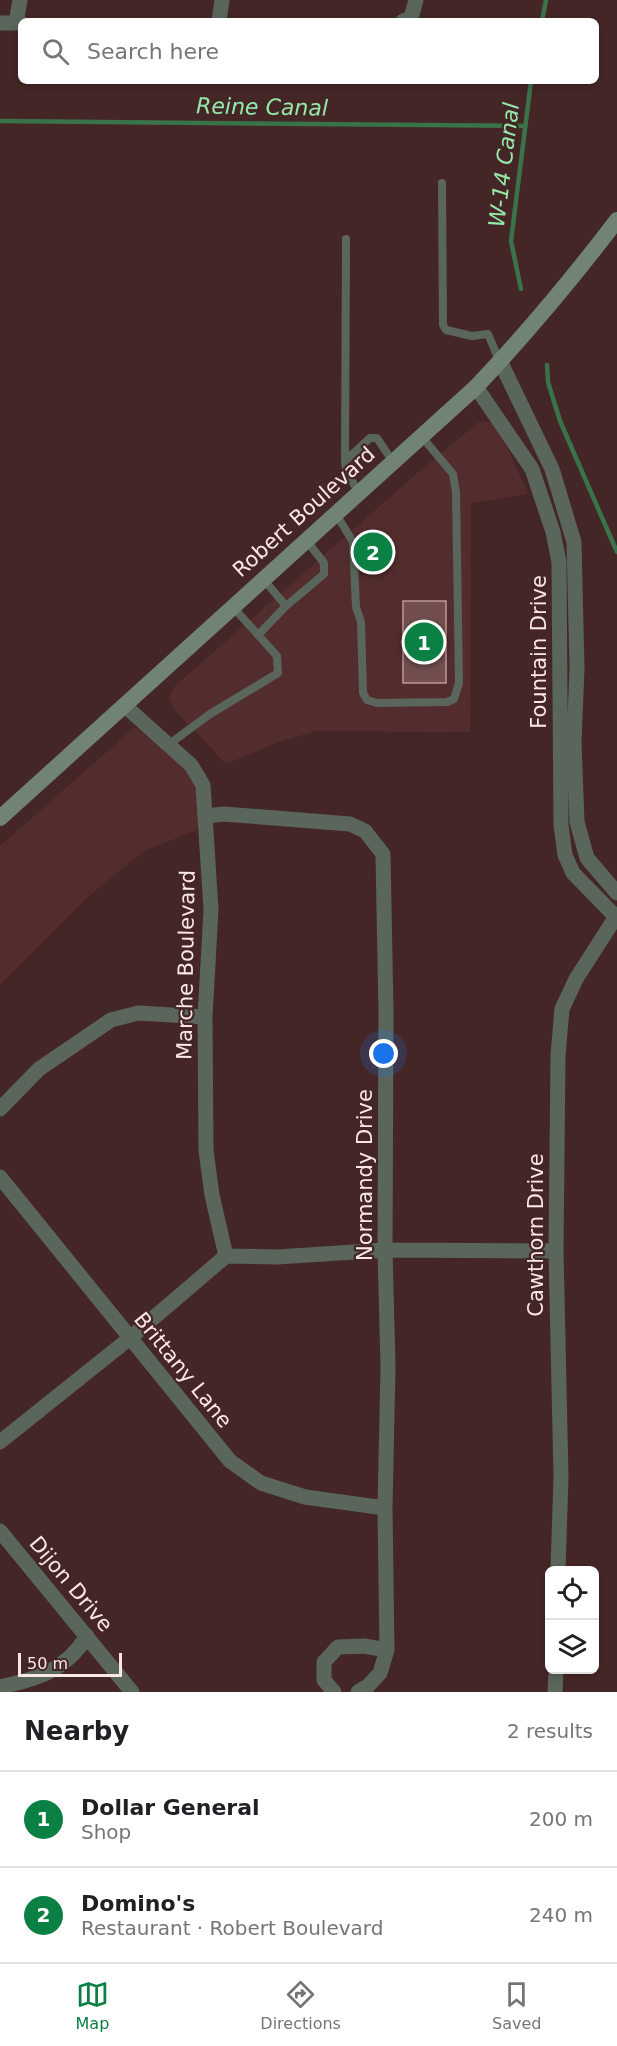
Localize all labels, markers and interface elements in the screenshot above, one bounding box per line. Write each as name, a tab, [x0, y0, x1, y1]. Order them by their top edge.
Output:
search box	[18, 18, 599, 84]
icon: search	[39, 35, 72, 68]
text: Search here	[87, 39, 219, 64]
water label: Reine Canal	[196, 93, 328, 121]
water label: W-14 Canal	[484, 101, 524, 229]
street label: Robert Boulevard	[228, 442, 380, 582]
pin: 2	[354, 530, 392, 574]
street label: Fountain Drive	[527, 575, 551, 729]
pin: 1	[404, 620, 444, 664]
street label: Marche Boulevard	[172, 870, 200, 1060]
your location	[369, 1039, 398, 1068]
street label: Normandy Drive	[353, 1089, 377, 1261]
street label: Cawthorn Drive	[524, 1153, 548, 1317]
street label: Brittany Lane	[129, 1307, 237, 1433]
street label: Dijon Drive	[24, 1532, 118, 1636]
map controls	[545, 1566, 599, 1674]
button: locate	[545, 1566, 599, 1620]
button: layers	[545, 1620, 599, 1674]
scale bar	[18, 1650, 122, 1678]
text: 50 m	[27, 1654, 68, 1673]
text: Nearby	[24, 1716, 129, 1746]
text: 2 results	[507, 1719, 593, 1743]
text: Dollar General	[81, 1795, 260, 1820]
text: 1	[37, 1807, 50, 1831]
text: 200 m	[529, 1807, 593, 1831]
text: Shop	[81, 1820, 131, 1844]
text: Domino's	[81, 1891, 195, 1916]
text: 2	[37, 1903, 50, 1927]
text: 240 m	[529, 1903, 593, 1927]
text: Restaurant · Robert Boulevard	[81, 1916, 383, 1940]
tab: Map	[76, 1978, 109, 2033]
tab: Directions	[260, 1978, 341, 2033]
tab: Saved	[492, 1978, 541, 2033]

